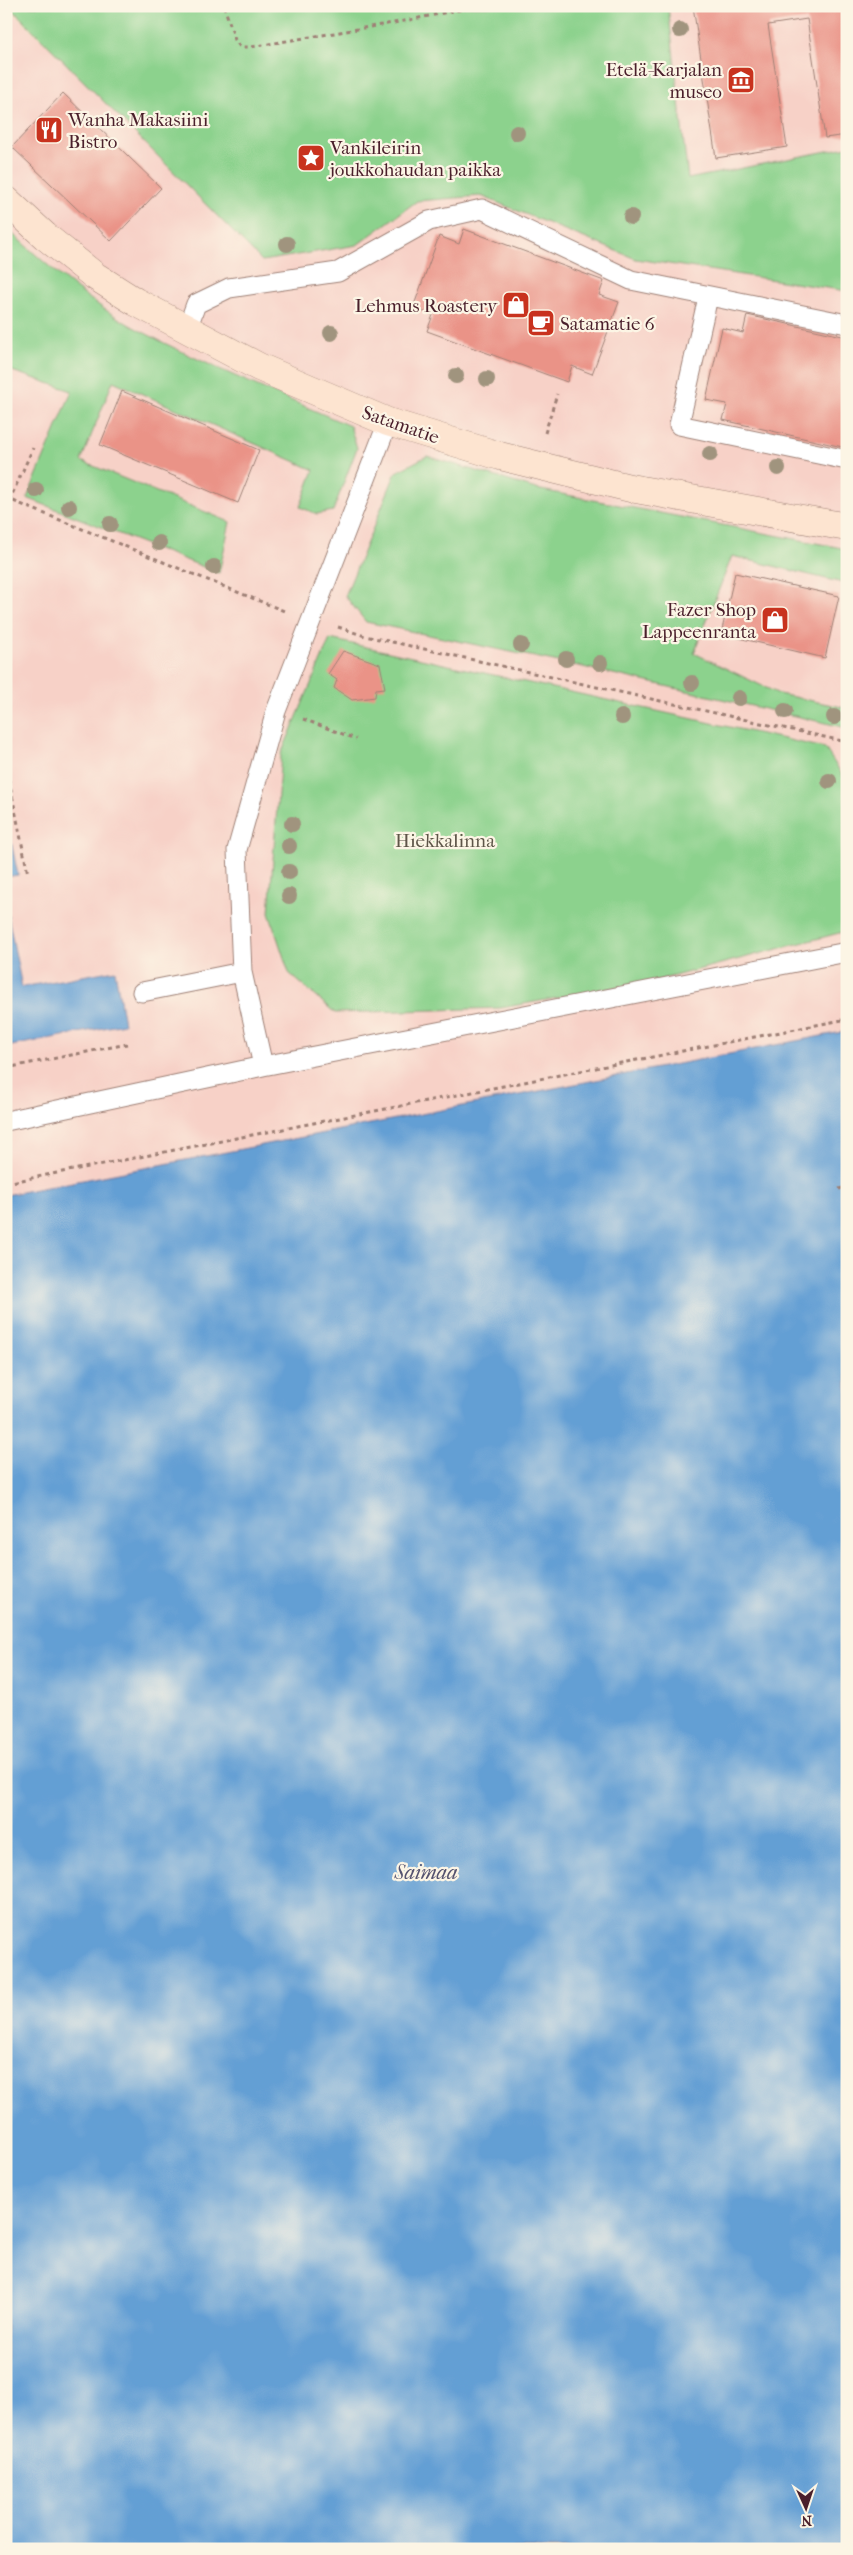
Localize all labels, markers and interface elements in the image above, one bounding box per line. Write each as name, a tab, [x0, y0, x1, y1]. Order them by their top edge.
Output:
place label: Etelä-Karjalan museo	[605, 59, 722, 103]
museum icon: Etelä-Karjalan museo	[726, 65, 756, 95]
place label: Wanha Makasiini Bistro	[67, 109, 209, 153]
restaurant icon: Wanha Makasiini Bistro	[34, 115, 64, 145]
place label: Vankileirin joukkohaudan paikka	[328, 137, 501, 181]
place icon: Vankileirin joukkohaudan paikka	[296, 143, 326, 173]
shop icon: Lehmus Roastery	[501, 290, 531, 320]
place label: Lehmus Roastery	[355, 295, 498, 317]
cafe icon: Satamatie 6	[526, 308, 556, 338]
place label: Satamatie 6	[560, 313, 655, 335]
street label: Satamatie	[359, 401, 442, 448]
place label: Fazer Shop Lappeenranta	[642, 599, 756, 643]
shop icon: Fazer Shop Lappeenranta	[760, 605, 790, 635]
park label: Hiekkalinna	[395, 830, 495, 852]
water label: Saimaa	[393, 1861, 458, 1884]
north arrow	[780, 2482, 830, 2532]
text: N	[801, 2512, 812, 2529]

